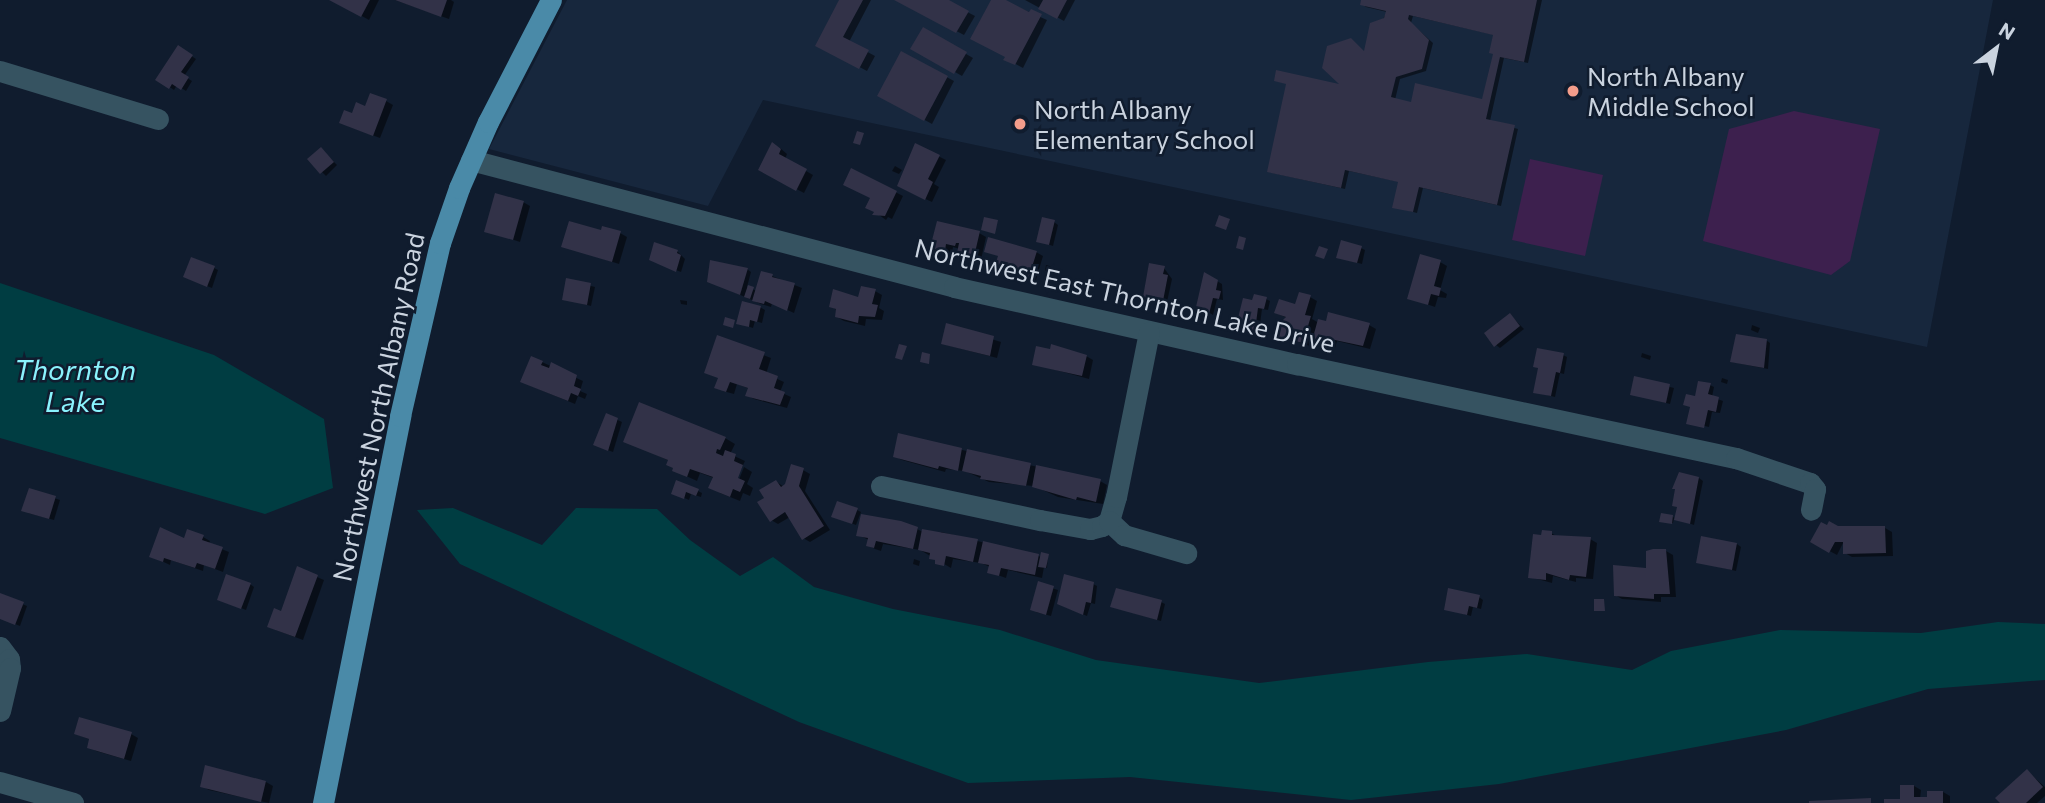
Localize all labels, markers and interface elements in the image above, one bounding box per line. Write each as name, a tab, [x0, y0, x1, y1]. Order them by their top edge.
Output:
north arrow	[1961, 14, 2031, 84]
text: N	[1995, 17, 2020, 44]
place label: North Albany Middle School	[1587, 60, 1755, 122]
marker: North Albany Middle School	[1565, 83, 1581, 99]
place label: North Albany Elementary School	[1034, 93, 1255, 154]
marker: North Albany Elementary School	[1012, 116, 1028, 132]
street label: Northwest North Albany Road	[326, 230, 430, 584]
street label: Northwest East Thornton Lake Drive	[912, 231, 1338, 359]
water label: Thornton Lake	[14, 352, 136, 418]

